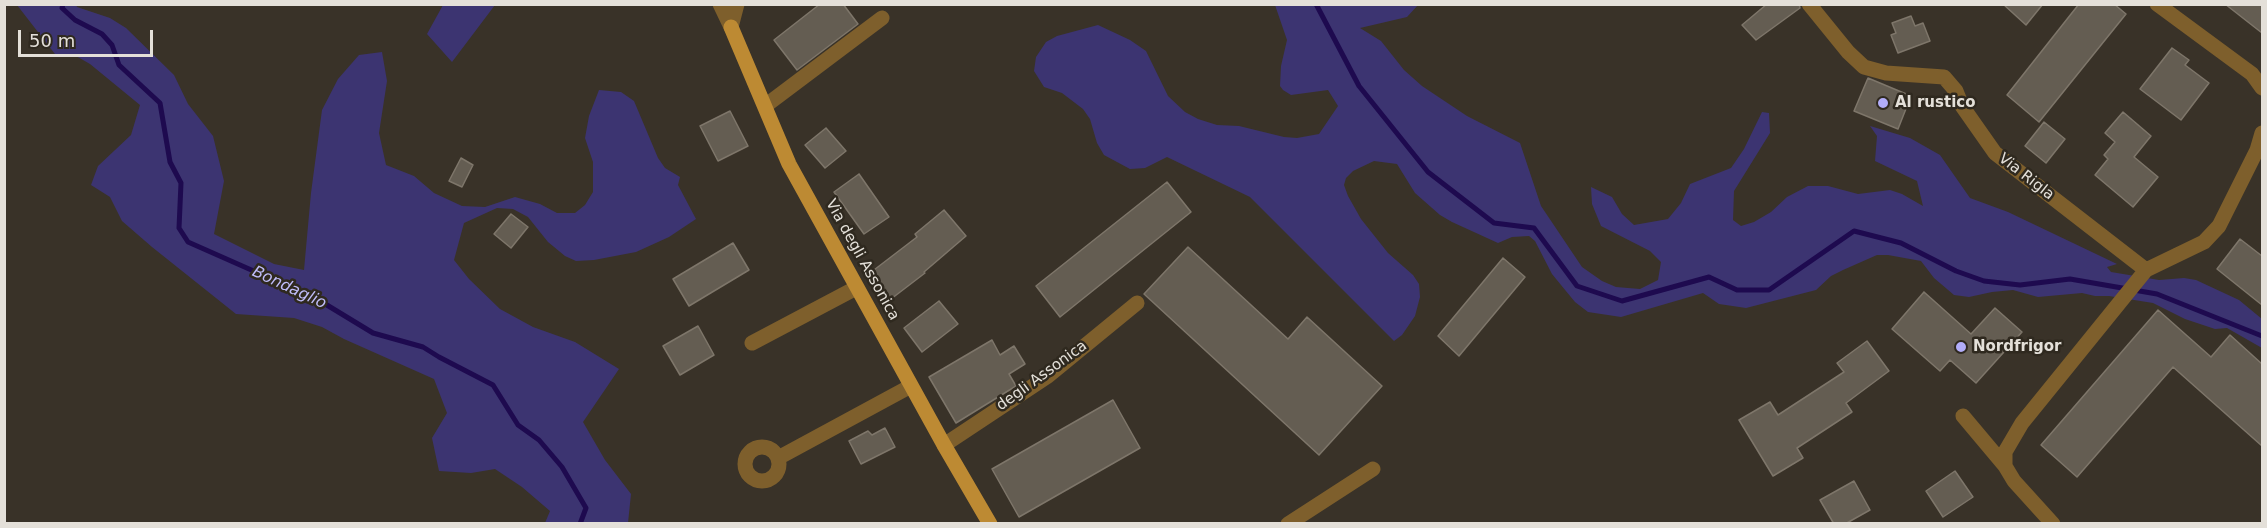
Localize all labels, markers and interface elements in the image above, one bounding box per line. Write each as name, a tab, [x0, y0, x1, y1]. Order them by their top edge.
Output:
scale bar	[21, 18, 156, 56]
text: 50 m	[29, 30, 75, 51]
place label: Al rustico	[1895, 94, 1975, 112]
marker: Al rustico	[1876, 96, 1890, 110]
street label: Via Rigla	[1995, 150, 2057, 204]
street label: Via degli Assonica	[821, 196, 903, 324]
water label: Bondaglio	[249, 262, 329, 314]
street label: degli Assonica	[993, 337, 1091, 415]
place label: Nordfrigor	[1973, 338, 2061, 356]
marker: Nordfrigor	[1954, 340, 1968, 354]

